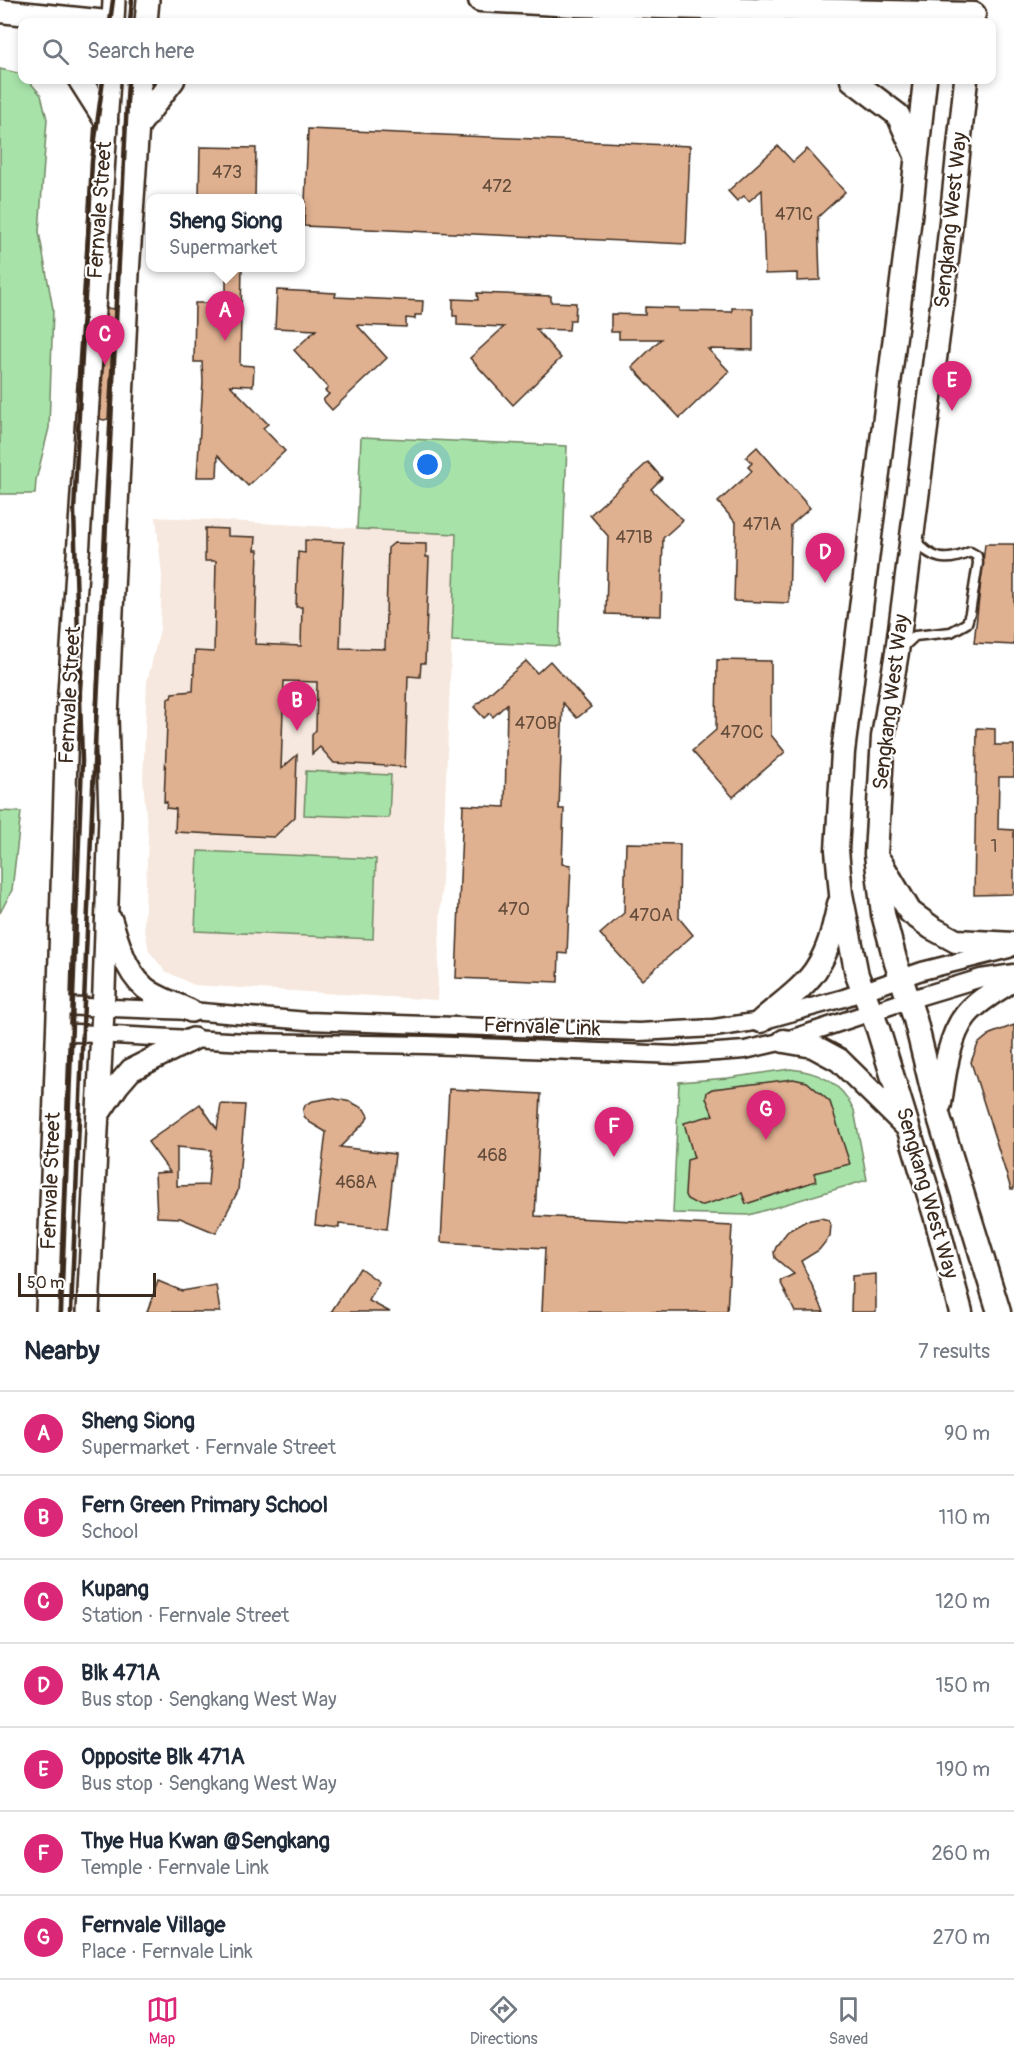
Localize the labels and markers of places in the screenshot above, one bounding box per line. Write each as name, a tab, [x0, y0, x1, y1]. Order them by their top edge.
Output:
pin: A	[206, 292, 244, 341]
pin: C	[86, 316, 124, 365]
pin: E	[932, 362, 972, 411]
pin: D	[806, 534, 844, 583]
pin: B	[278, 682, 316, 731]
pin: G	[746, 1090, 786, 1140]
pin: F	[594, 1108, 634, 1157]

